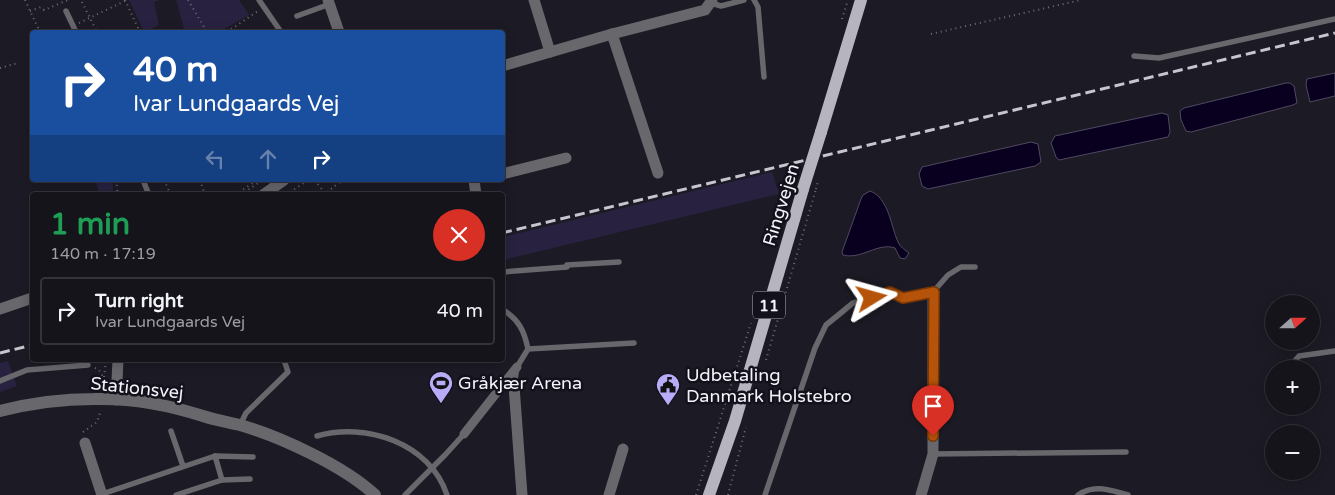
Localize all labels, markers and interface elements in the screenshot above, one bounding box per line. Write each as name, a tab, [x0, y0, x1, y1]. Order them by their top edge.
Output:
text: 40 m	[133, 49, 218, 91]
icon: right	[50, 50, 115, 115]
text: Ivar Lundgaards Vej	[133, 91, 339, 117]
icon: left	[201, 145, 229, 173]
icon: ahead	[254, 145, 282, 173]
icon: right	[307, 145, 335, 173]
street label: Ringvejen	[758, 161, 804, 249]
text: 1 min	[50, 206, 130, 243]
button: close	[433, 209, 485, 261]
text: 140 m · 17:19	[50, 244, 156, 264]
position arrow	[845, 271, 897, 323]
text: Turn right	[95, 290, 183, 312]
road number: 11	[753, 292, 785, 318]
north arrow	[1265, 295, 1320, 350]
map controls	[1265, 295, 1320, 480]
icon: right	[52, 297, 80, 325]
text: 40 m	[437, 300, 483, 322]
text: Ivar Lundgaards Vej	[95, 312, 245, 332]
button: +	[1265, 360, 1320, 415]
place label: Udbetaling Danmark Holstebro	[686, 364, 852, 407]
sports icon: Gråkjær Arena	[428, 370, 454, 404]
street label: Stationsvej	[89, 372, 185, 404]
place label: Gråkjær Arena	[458, 372, 582, 394]
public building icon: Udbetaling Danmark Holstebro	[655, 372, 681, 406]
pin	[912, 385, 954, 436]
icon: arrive	[919, 392, 947, 420]
button: −	[1265, 425, 1320, 480]

